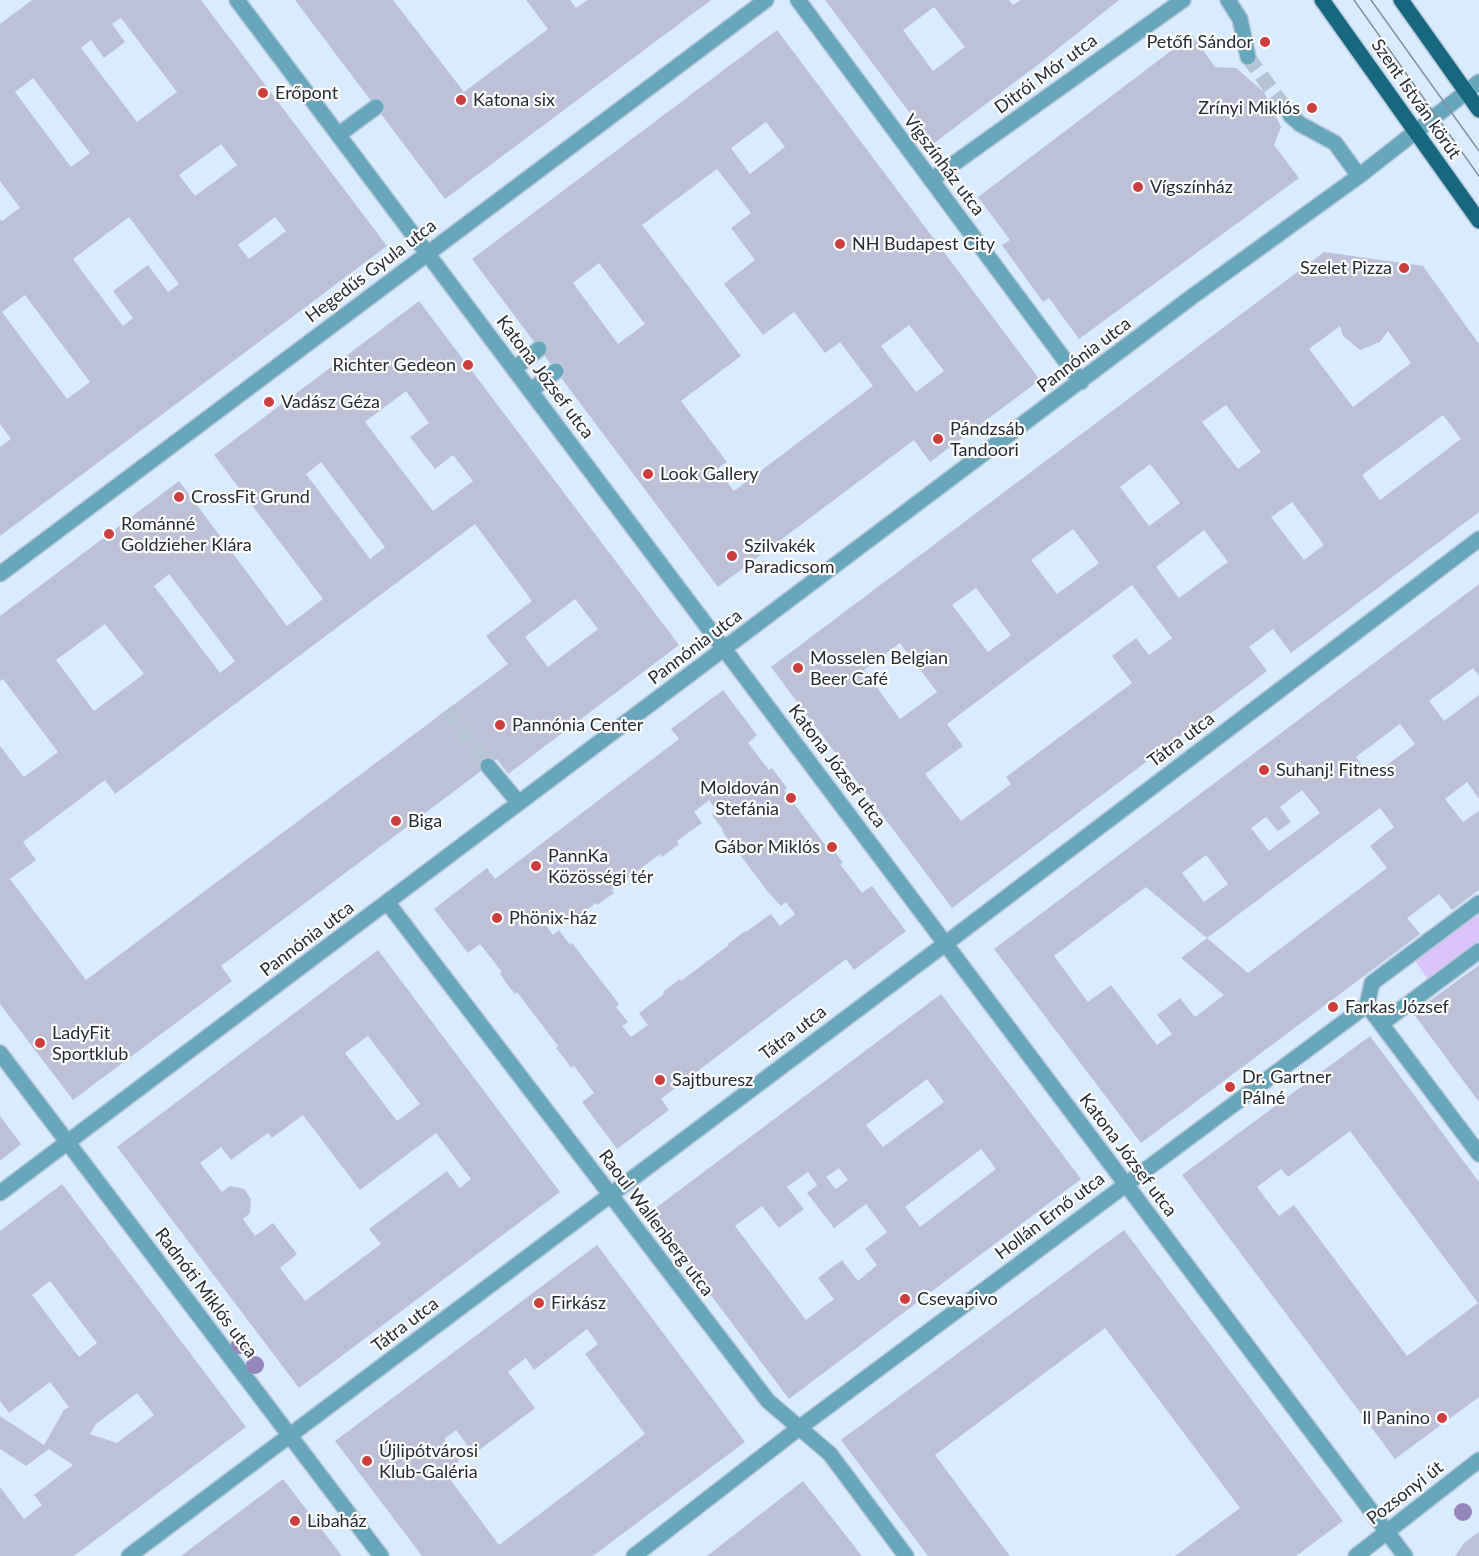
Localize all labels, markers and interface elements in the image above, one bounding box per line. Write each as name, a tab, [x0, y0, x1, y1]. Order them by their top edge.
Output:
street label: Ditrói Mór utca	[991, 30, 1101, 118]
place label: Petőfi Sándor	[1146, 31, 1253, 53]
marker: Petőfi Sándor	[1258, 35, 1272, 49]
street label: Szent István körút	[1367, 35, 1465, 163]
place label: Erőpont	[275, 82, 338, 104]
marker: Erőpont	[256, 86, 270, 100]
place label: Katona six	[473, 89, 555, 111]
marker: Katona six	[454, 93, 468, 107]
place label: Zrínyi Miklós	[1198, 97, 1300, 119]
marker: Zrínyi Miklós	[1305, 101, 1319, 115]
street label: Vígszínház utca	[899, 110, 989, 220]
place label: Vígszínház	[1150, 176, 1233, 198]
marker: Vígszínház	[1131, 180, 1145, 194]
street label: Hegedűs Gyula utca	[301, 215, 441, 327]
place label: NH Budapest City	[852, 233, 995, 255]
marker: NH Budapest City	[833, 237, 847, 251]
place label: Szelet Pizza	[1300, 257, 1392, 279]
marker: Szelet Pizza	[1397, 261, 1411, 275]
street label: Katona József utca	[492, 311, 598, 443]
street label: Pannónia utca	[1033, 313, 1135, 397]
place label: Richter Gedeon	[333, 354, 456, 376]
marker: Richter Gedeon	[461, 358, 475, 372]
place label: Vadász Géza	[281, 391, 380, 413]
marker: Vadász Géza	[262, 395, 276, 409]
place label: Pándzsáb Tandoori	[950, 418, 1025, 460]
marker: Pándzsáb Tandoori	[931, 432, 945, 446]
place label: Look Gallery	[660, 463, 759, 485]
marker: Look Gallery	[641, 467, 655, 481]
place label: CrossFit Grund	[191, 486, 310, 508]
marker: CrossFit Grund	[172, 490, 186, 504]
place label: Románné Goldzieher Klára	[121, 513, 252, 556]
marker: Románné Goldzieher Klára	[102, 527, 116, 541]
place label: Szilvakék Paradicsom	[744, 535, 835, 578]
marker: Szilvakék Paradicsom	[725, 549, 739, 563]
street label: Pannónia utca	[644, 605, 746, 689]
place label: Mosselen Belgian Beer Café	[810, 647, 948, 690]
marker: Mosselen Belgian Beer Café	[791, 661, 805, 675]
street label: Katona József utca	[784, 700, 890, 832]
street label: Tátra utca	[1143, 708, 1219, 772]
place label: Pannónia Center	[512, 714, 643, 736]
marker: Pannónia Center	[493, 718, 507, 732]
place label: Suhanj! Fitness	[1276, 759, 1394, 781]
marker: Suhanj! Fitness	[1257, 763, 1271, 777]
place label: Moldován Stefánia	[700, 777, 779, 820]
marker: Moldován Stefánia	[784, 791, 798, 805]
place label: Biga	[408, 810, 442, 832]
marker: Biga	[389, 814, 403, 828]
place label: Gábor Miklós	[714, 836, 820, 858]
marker: Gábor Miklós	[825, 840, 839, 854]
place label: PannKa Közösségi tér	[548, 845, 653, 888]
marker: PannKa Közösségi tér	[529, 859, 543, 873]
street label: Pannónia utca	[256, 897, 358, 981]
place label: Phönix-ház	[509, 907, 597, 929]
marker: Phönix-ház	[490, 911, 504, 925]
place label: Farkas József	[1345, 996, 1449, 1018]
marker: Farkas József	[1326, 1000, 1340, 1014]
street label: Tátra utca	[755, 1001, 831, 1065]
place label: LadyFit Sportklub	[52, 1022, 128, 1064]
marker: LadyFit Sportklub	[33, 1036, 47, 1050]
place label: Dr. Gartner Pálné	[1242, 1066, 1331, 1108]
place label: Sajtburesz	[672, 1069, 753, 1091]
marker: Sajtburesz	[653, 1073, 667, 1087]
marker: Dr. Gartner Pálné	[1223, 1080, 1237, 1094]
street label: Katona József utca	[1075, 1089, 1181, 1221]
street label: Raoul Wallenberg utca	[594, 1146, 718, 1300]
street label: Hollán Ernő utca	[991, 1168, 1109, 1264]
street label: Radnóti Miklós utca	[150, 1224, 262, 1362]
place label: Csevapivo	[917, 1288, 998, 1310]
place label: Firkász	[551, 1292, 606, 1314]
marker: Csevapivo	[898, 1292, 912, 1306]
street label: Tátra utca	[367, 1293, 443, 1357]
marker: Firkász	[532, 1296, 546, 1310]
place label: Il Panino	[1362, 1407, 1430, 1429]
marker: Il Panino	[1435, 1411, 1449, 1425]
place label: Újlipótvárosi Klub-Galéria	[379, 1440, 478, 1482]
marker: Újlipótvárosi Klub-Galéria	[360, 1454, 374, 1468]
street label: Pozsonyi út	[1362, 1456, 1448, 1530]
place label: Libaház	[307, 1510, 367, 1532]
marker: Libaház	[288, 1514, 302, 1528]

